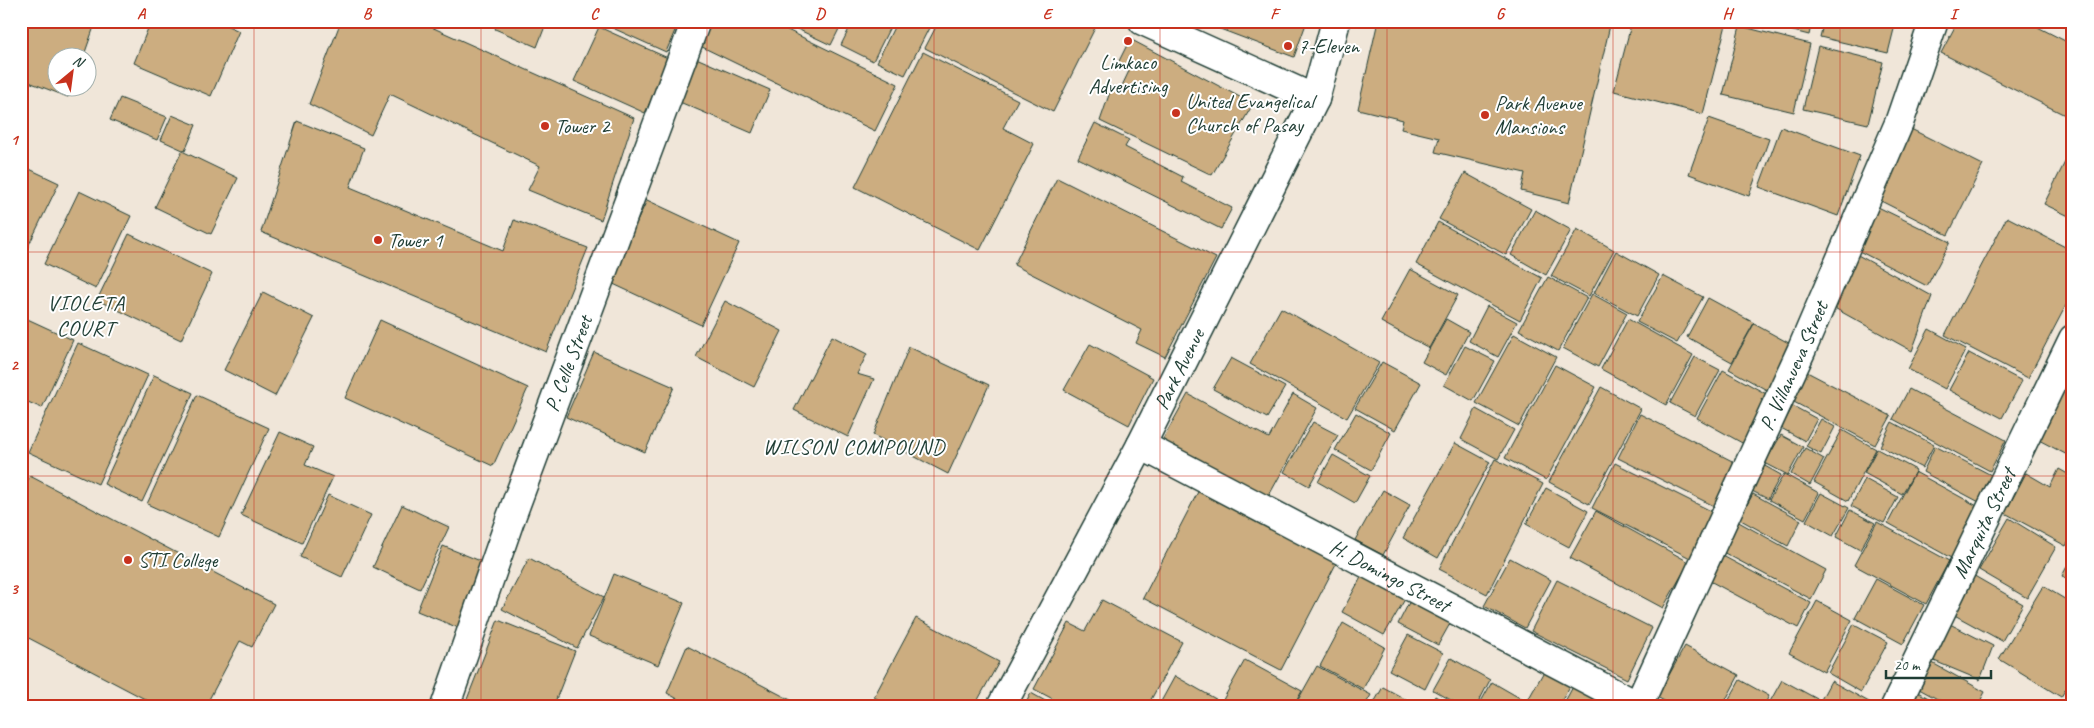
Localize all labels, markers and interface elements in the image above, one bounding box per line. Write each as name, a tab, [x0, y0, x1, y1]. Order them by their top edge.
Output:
text: A	[137, 4, 147, 24]
text: B	[363, 4, 373, 24]
text: C	[590, 4, 600, 24]
text: D	[815, 4, 826, 24]
text: E	[1043, 4, 1054, 24]
text: F	[1270, 4, 1281, 24]
text: G	[1496, 4, 1506, 24]
text: H	[1722, 4, 1734, 24]
text: I	[1950, 4, 1960, 24]
place label: 7-Eleven	[1298, 33, 1361, 59]
marker: Limkaco Advertising	[1122, 35, 1134, 47]
marker: 7-Eleven	[1282, 40, 1294, 52]
north arrow	[48, 48, 98, 98]
place label: Limkaco Advertising	[1088, 49, 1169, 99]
text: N	[70, 52, 88, 72]
place label: United Evangelical Church of Pasay	[1186, 88, 1317, 138]
place label: Park Avenue Mansions	[1495, 90, 1584, 140]
marker: United Evangelical Church of Pasay	[1170, 107, 1182, 119]
marker: Park Avenue Mansions	[1479, 109, 1491, 121]
place label: Tower 2	[555, 113, 611, 139]
marker: Tower 2	[539, 120, 551, 132]
text: 1	[10, 130, 19, 150]
place label: Tower 1	[388, 227, 444, 253]
marker: Tower 1	[372, 234, 384, 246]
district label: VIOLETA COURT	[47, 289, 125, 342]
street label: P. Villanueva Street	[1753, 296, 1835, 435]
street label: P. Celle Street	[539, 310, 599, 415]
street label: Park Avenue	[1148, 323, 1211, 414]
text: 2	[10, 355, 19, 375]
district label: WILSON COMPOUND	[763, 433, 947, 461]
street label: Marquita Street	[1946, 462, 2023, 582]
street label: H. Domingo Street	[1325, 533, 1457, 619]
place label: STI College	[138, 547, 218, 573]
marker: STI College	[122, 554, 134, 566]
text: 3	[10, 579, 19, 599]
scale bar	[1886, 648, 1992, 680]
text: 20 m	[1894, 656, 1921, 675]

